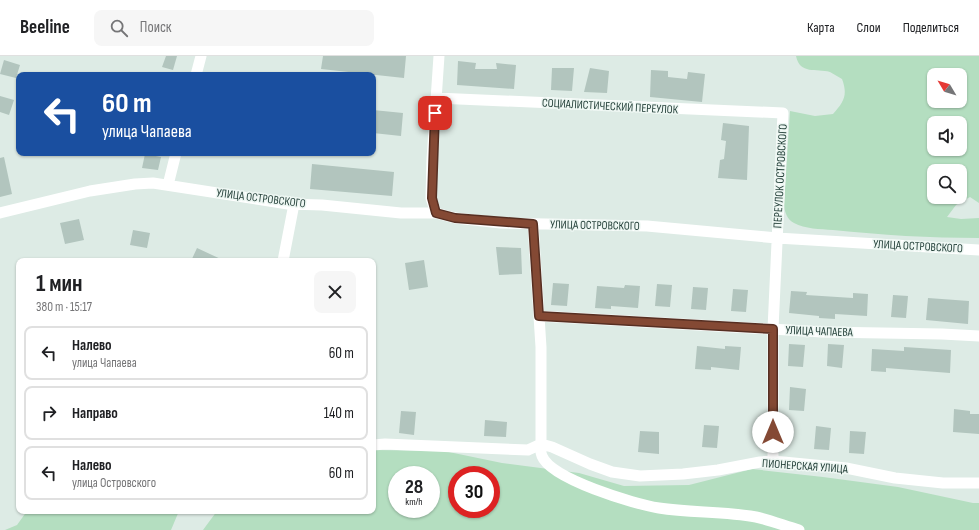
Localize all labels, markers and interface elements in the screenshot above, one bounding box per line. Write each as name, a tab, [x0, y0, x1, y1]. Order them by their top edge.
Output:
search box	[94, 10, 374, 46]
text: Beeline	[20, 16, 70, 39]
icon: search	[108, 17, 130, 39]
text: Поиск	[140, 18, 171, 37]
text: Карта	[807, 19, 835, 36]
text: Слои	[857, 19, 881, 36]
text: Поделиться	[903, 19, 959, 36]
north arrow	[927, 68, 967, 108]
map controls	[927, 68, 967, 204]
text: 60 m	[102, 87, 151, 120]
icon: left	[36, 88, 88, 140]
street label: СОЦИАЛИСТИЧЕСКИЙ ПЕРЕУЛОК	[542, 95, 679, 118]
pin	[418, 96, 452, 130]
icon: arrive	[424, 102, 446, 124]
button: sound	[927, 116, 967, 156]
text: улица Чапаева	[102, 121, 192, 142]
street label: ПЕРЕУЛОК ОСТРОВСКОГО	[770, 123, 791, 229]
button: search	[927, 164, 967, 204]
street label: УЛИЦА ОСТРОВСКОГО	[216, 186, 306, 211]
street label: УЛИЦА ОСТРОВСКОГО	[550, 217, 640, 234]
street label: УЛИЦА ОСТРОВСКОГО	[873, 237, 963, 256]
text: 1 мин	[36, 269, 83, 298]
button: close	[314, 271, 356, 313]
text: 380 m · 15:17	[36, 299, 92, 315]
street label: УЛИЦА ЧАПАЕВА	[785, 323, 854, 340]
text: Налево	[72, 336, 112, 355]
icon: left	[38, 342, 60, 364]
text: 60 m	[329, 344, 354, 363]
text: улица Чапаева	[72, 355, 137, 371]
icon: right	[38, 402, 60, 424]
text: Направо	[72, 404, 118, 423]
text: 140 m	[324, 404, 354, 423]
position arrow	[752, 411, 794, 453]
text: Налево	[72, 456, 112, 475]
street label: ПИОНЕРСКАЯ УЛИЦА	[762, 456, 849, 477]
icon: left	[38, 462, 60, 484]
text: 60 m	[329, 464, 354, 483]
speed limit sign: 30	[448, 466, 500, 518]
text: улица Островского	[72, 475, 156, 491]
text: 28	[405, 475, 423, 499]
text: km/h	[405, 496, 423, 508]

